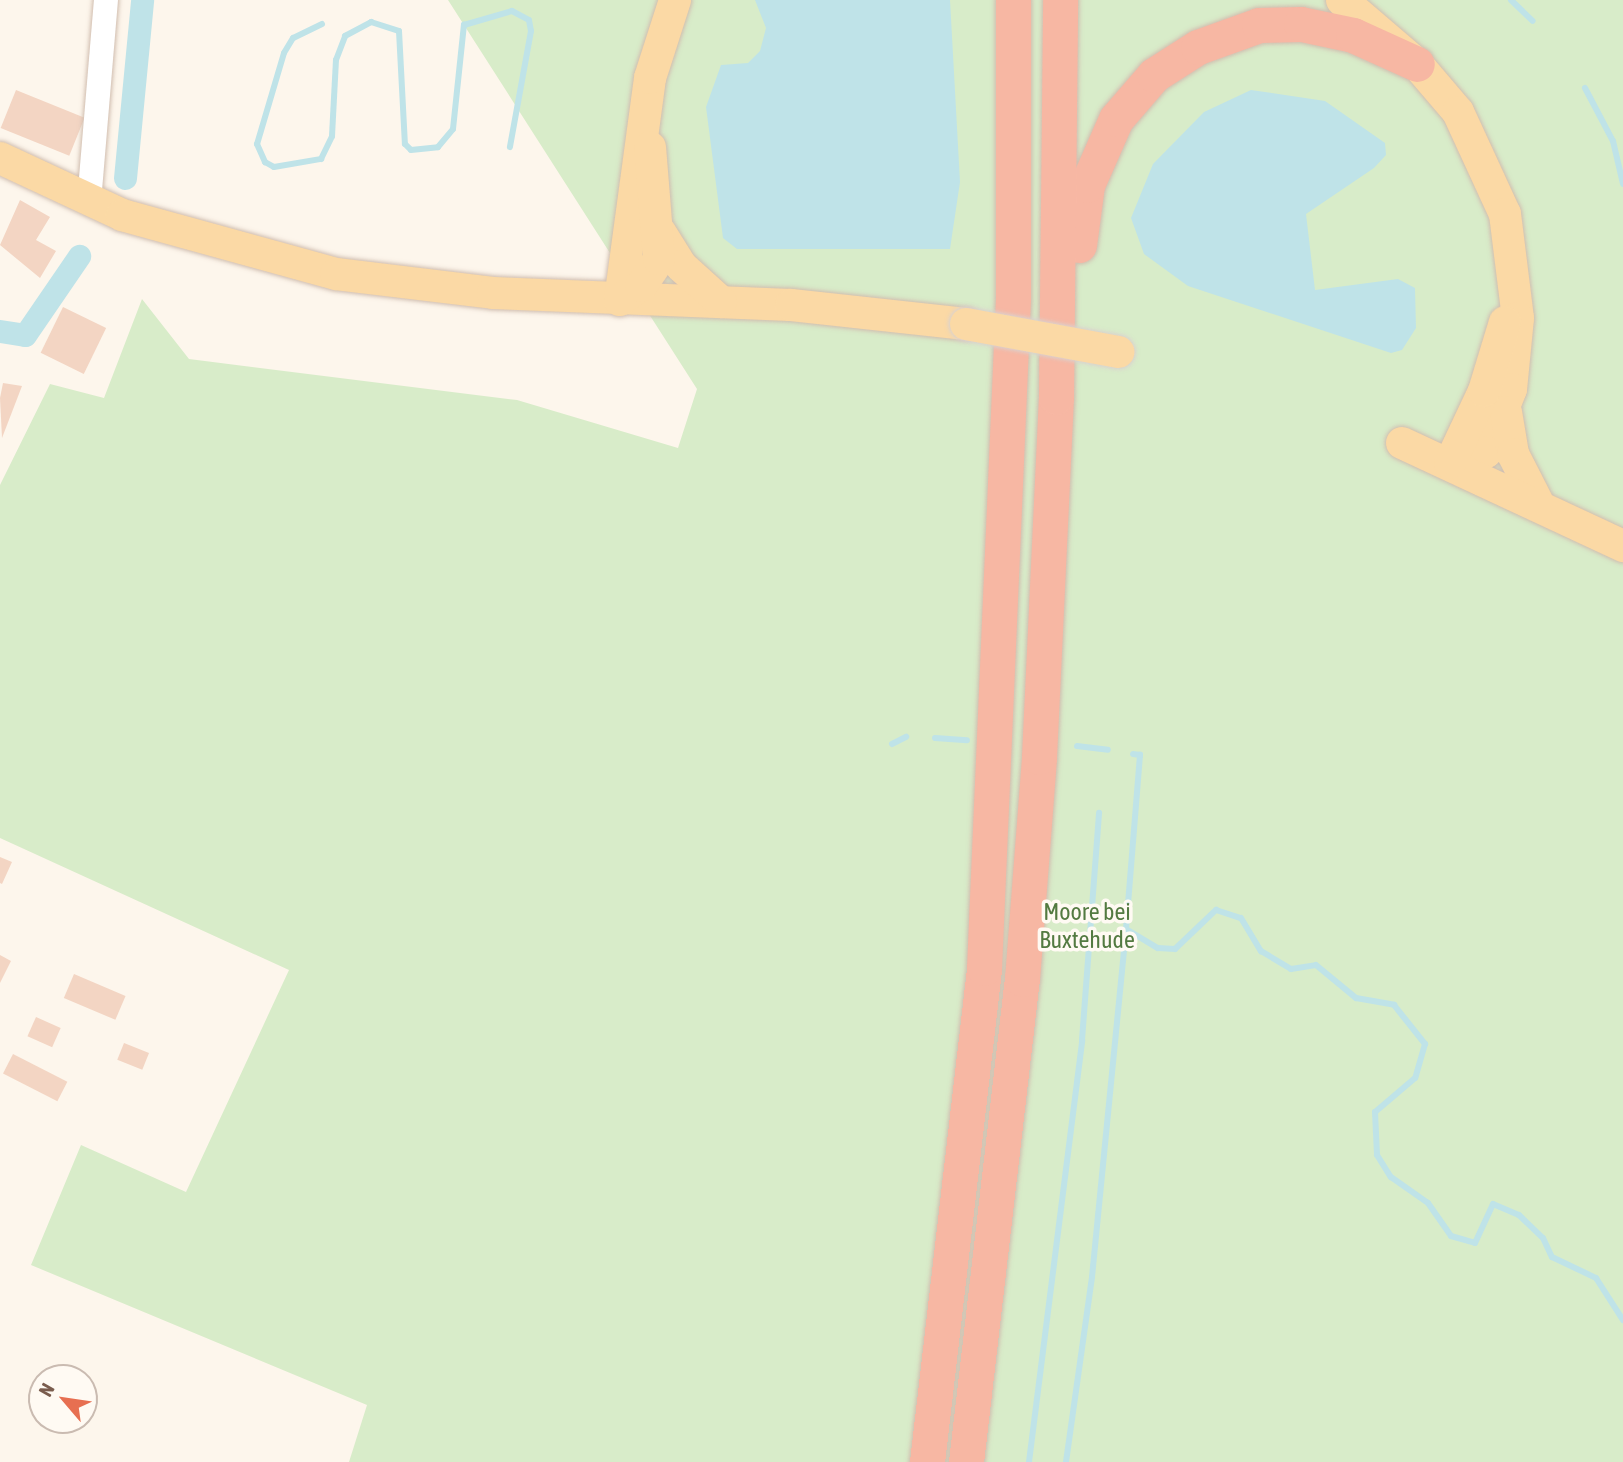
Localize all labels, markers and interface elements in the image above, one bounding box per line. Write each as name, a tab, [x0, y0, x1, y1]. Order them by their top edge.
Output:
park label: Moore bei Buxtehude	[1039, 898, 1135, 954]
north arrow	[28, 1364, 98, 1434]
text: N	[34, 1380, 59, 1400]

